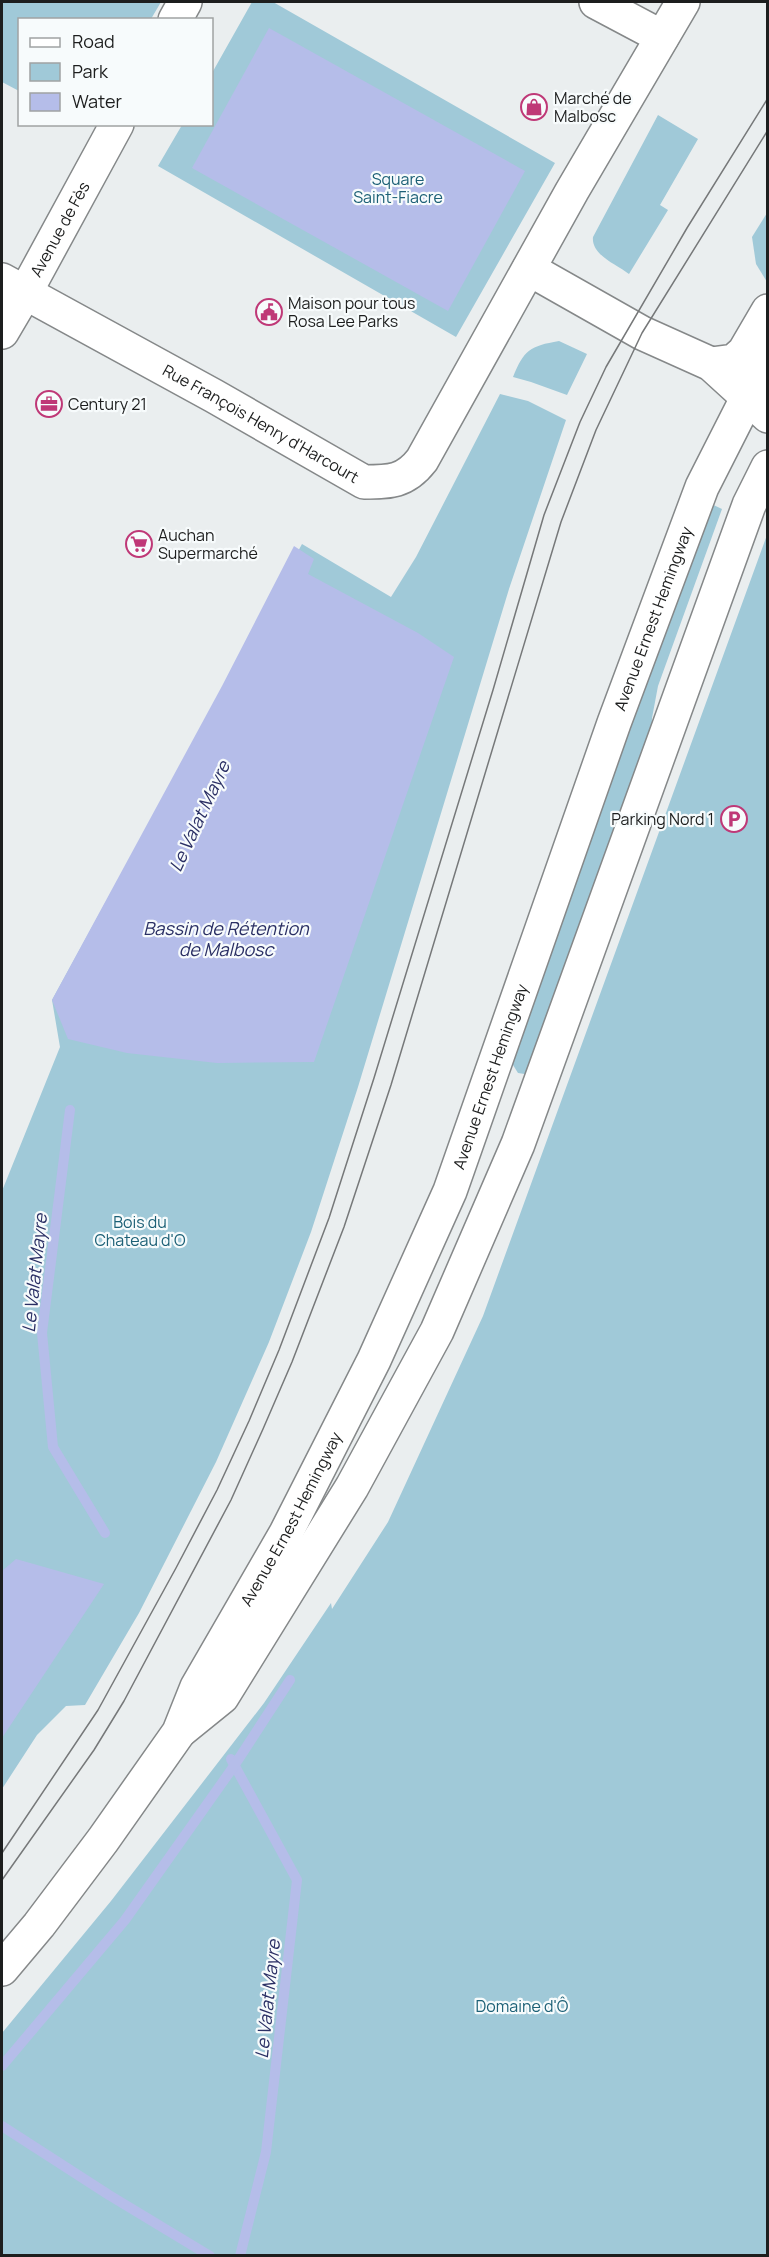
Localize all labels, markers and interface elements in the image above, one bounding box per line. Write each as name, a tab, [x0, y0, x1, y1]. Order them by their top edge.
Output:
legend	[18, 18, 213, 126]
text: Road	[72, 29, 115, 53]
text: Park	[72, 59, 109, 83]
place label: Marché de Malbosc	[554, 87, 632, 127]
text: Water	[72, 89, 122, 113]
shop icon: Marché de Malbosc	[519, 92, 549, 122]
park label: Square Saint-Fiacre	[353, 168, 443, 208]
street label: Avenue de Fès	[25, 177, 95, 281]
place label: Maison pour tous Rosa Lee Parks	[288, 292, 416, 332]
public building icon: Maison pour tous Rosa Lee Parks	[254, 297, 284, 327]
street label: Rue François Henry d'Harcourt	[159, 359, 363, 488]
office icon: Century 21	[34, 389, 64, 419]
place label: Century 21	[68, 393, 147, 415]
street label: Avenue Ernest Hemingway	[609, 523, 697, 714]
place label: Auchan Supermarché	[158, 524, 258, 564]
supermarket icon: Auchan Supermarché	[124, 529, 154, 559]
water label: Le Valat Mayre	[163, 756, 236, 875]
parking icon: Parking Nord 1	[719, 804, 749, 834]
place label: Parking Nord 1	[611, 808, 714, 830]
water label: Bassin de Rétention de Malbosc	[143, 916, 310, 961]
street label: Avenue Ernest Hemingway	[448, 980, 533, 1172]
water label: Le Valat Mayre	[16, 1211, 52, 1334]
park label: Bois du Chateau d'O	[94, 1211, 186, 1251]
street label: Avenue Ernest Hemingway	[235, 1428, 347, 1610]
water label: Le Valat Mayre	[249, 1937, 285, 2060]
park label: Domaine d'Ô	[476, 1995, 569, 2017]

